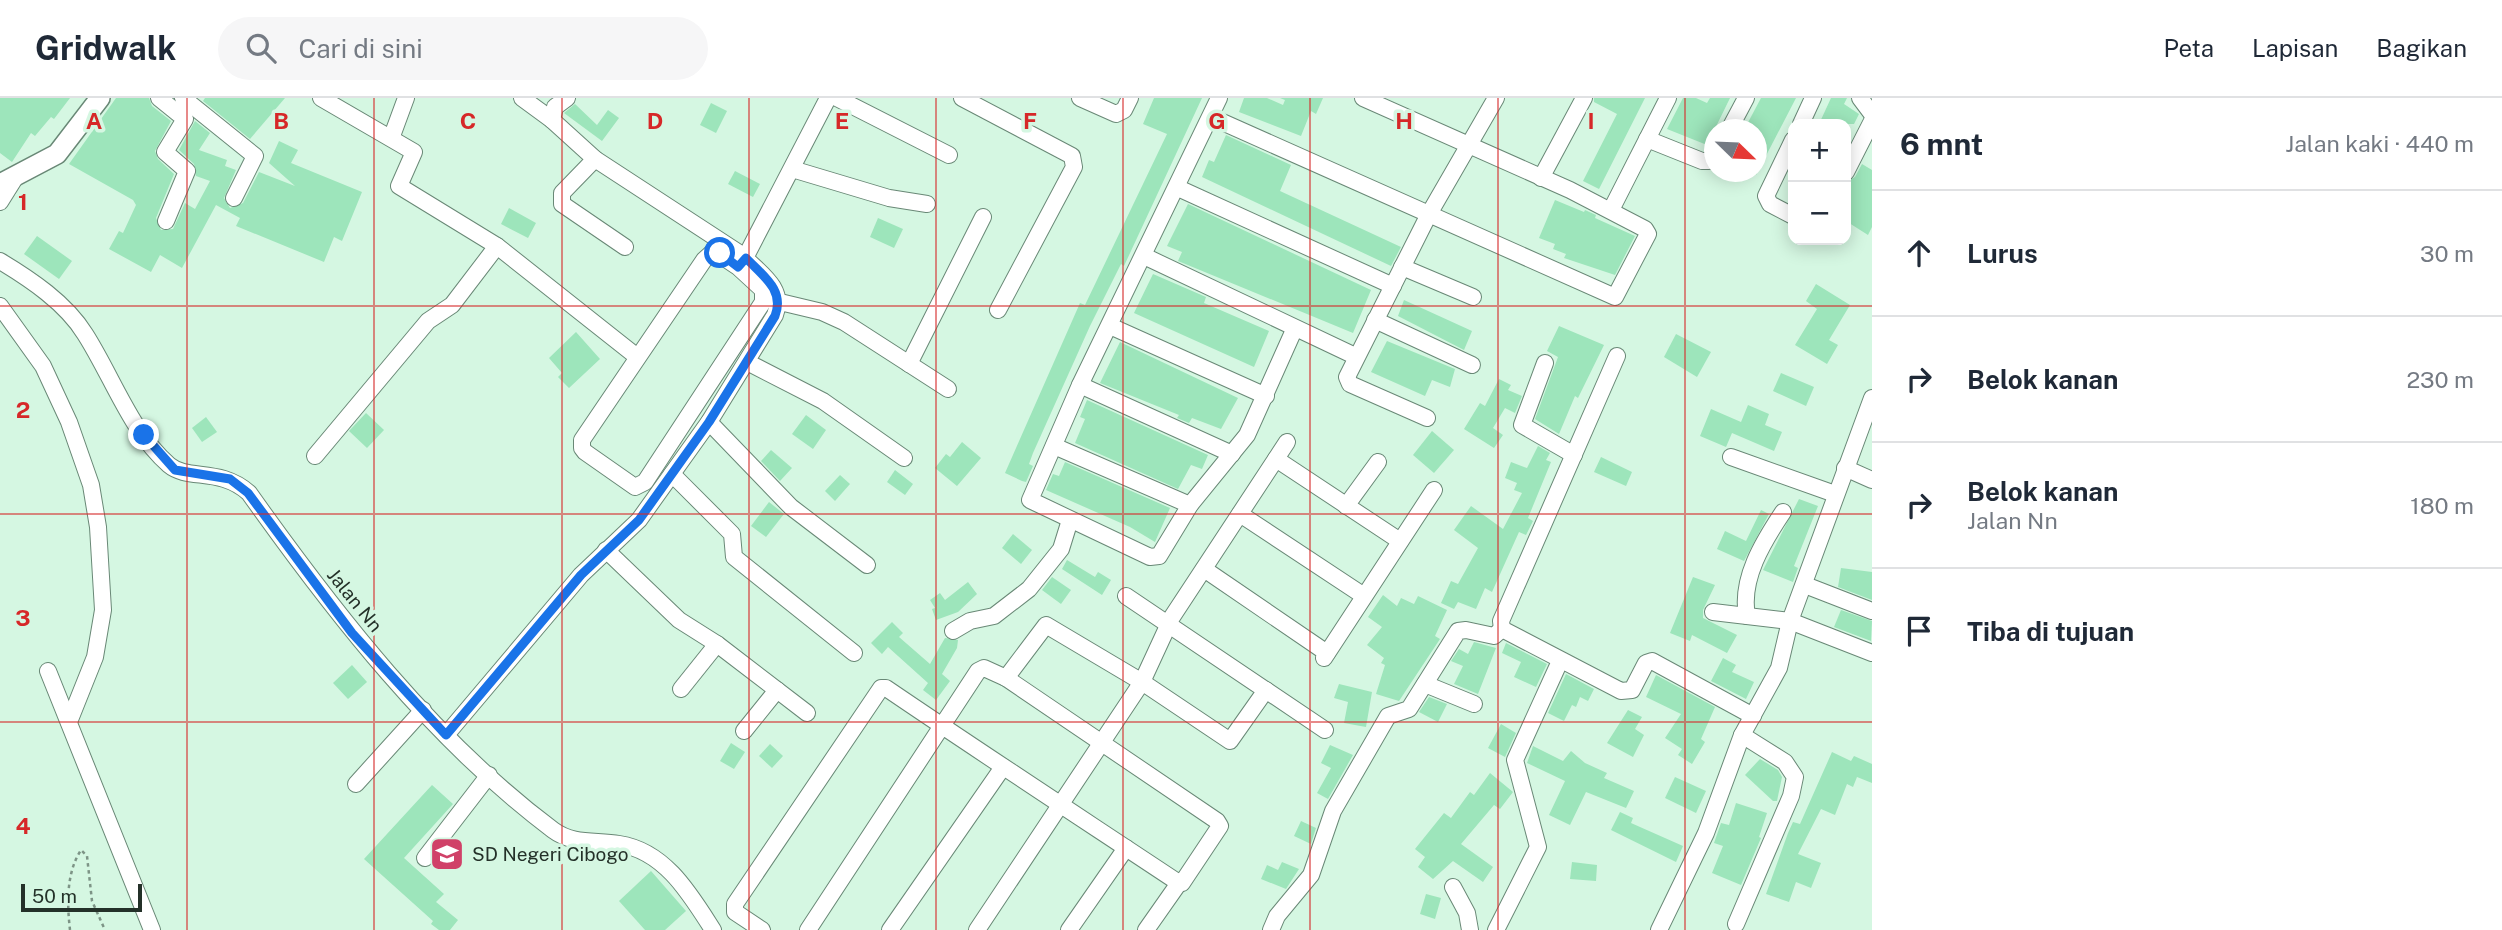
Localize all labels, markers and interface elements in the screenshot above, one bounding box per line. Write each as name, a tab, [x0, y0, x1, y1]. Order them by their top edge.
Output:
search box	[218, 17, 708, 80]
text: Gridwalk	[35, 29, 176, 67]
icon: search	[242, 29, 280, 67]
text: Cari di sini	[298, 33, 423, 64]
text: Peta	[2163, 34, 2214, 62]
text: Lapisan	[2252, 34, 2338, 62]
text: Bagikan	[2376, 34, 2467, 62]
text: A	[86, 107, 103, 134]
text: B	[273, 107, 289, 134]
text: C	[460, 107, 476, 134]
text: D	[647, 107, 663, 134]
text: E	[835, 107, 849, 134]
text: F	[1023, 107, 1037, 134]
text: G	[1208, 107, 1226, 134]
text: H	[1395, 107, 1413, 134]
text: I	[1587, 107, 1595, 134]
north arrow	[1704, 119, 1767, 182]
map controls	[1788, 119, 1851, 245]
button: +	[1788, 119, 1851, 182]
text: 6 mnt	[1900, 126, 1983, 162]
text: Jalan kaki · 440 m	[2285, 130, 2474, 157]
button: −	[1788, 182, 1851, 245]
text: 1	[18, 188, 28, 215]
icon: ahead	[1900, 234, 1938, 272]
route start	[704, 237, 735, 268]
text: Lurus	[1967, 238, 2038, 269]
text: 30 m	[2420, 240, 2474, 267]
icon: right	[1900, 360, 1938, 398]
text: Belok kanan	[1967, 364, 2118, 395]
text: 230 m	[2406, 366, 2474, 393]
text: 2	[16, 396, 30, 423]
route end	[128, 419, 159, 450]
text: Belok kanan	[1967, 476, 2118, 507]
icon: right	[1900, 486, 1938, 524]
text: 180 m	[2410, 492, 2474, 519]
text: Jalan Nn	[1967, 507, 2058, 534]
street label: Jalan Nn	[323, 564, 387, 636]
text: 3	[15, 604, 31, 631]
icon: arrive	[1900, 612, 1938, 650]
text: Tiba di tujuan	[1967, 616, 2134, 647]
text: 4	[15, 812, 31, 839]
school or university icon: SD Negeri Cibogo	[428, 835, 466, 873]
place label: SD Negeri Cibogo	[472, 843, 629, 865]
scale bar	[21, 881, 142, 913]
text: 50 m	[32, 885, 77, 907]

